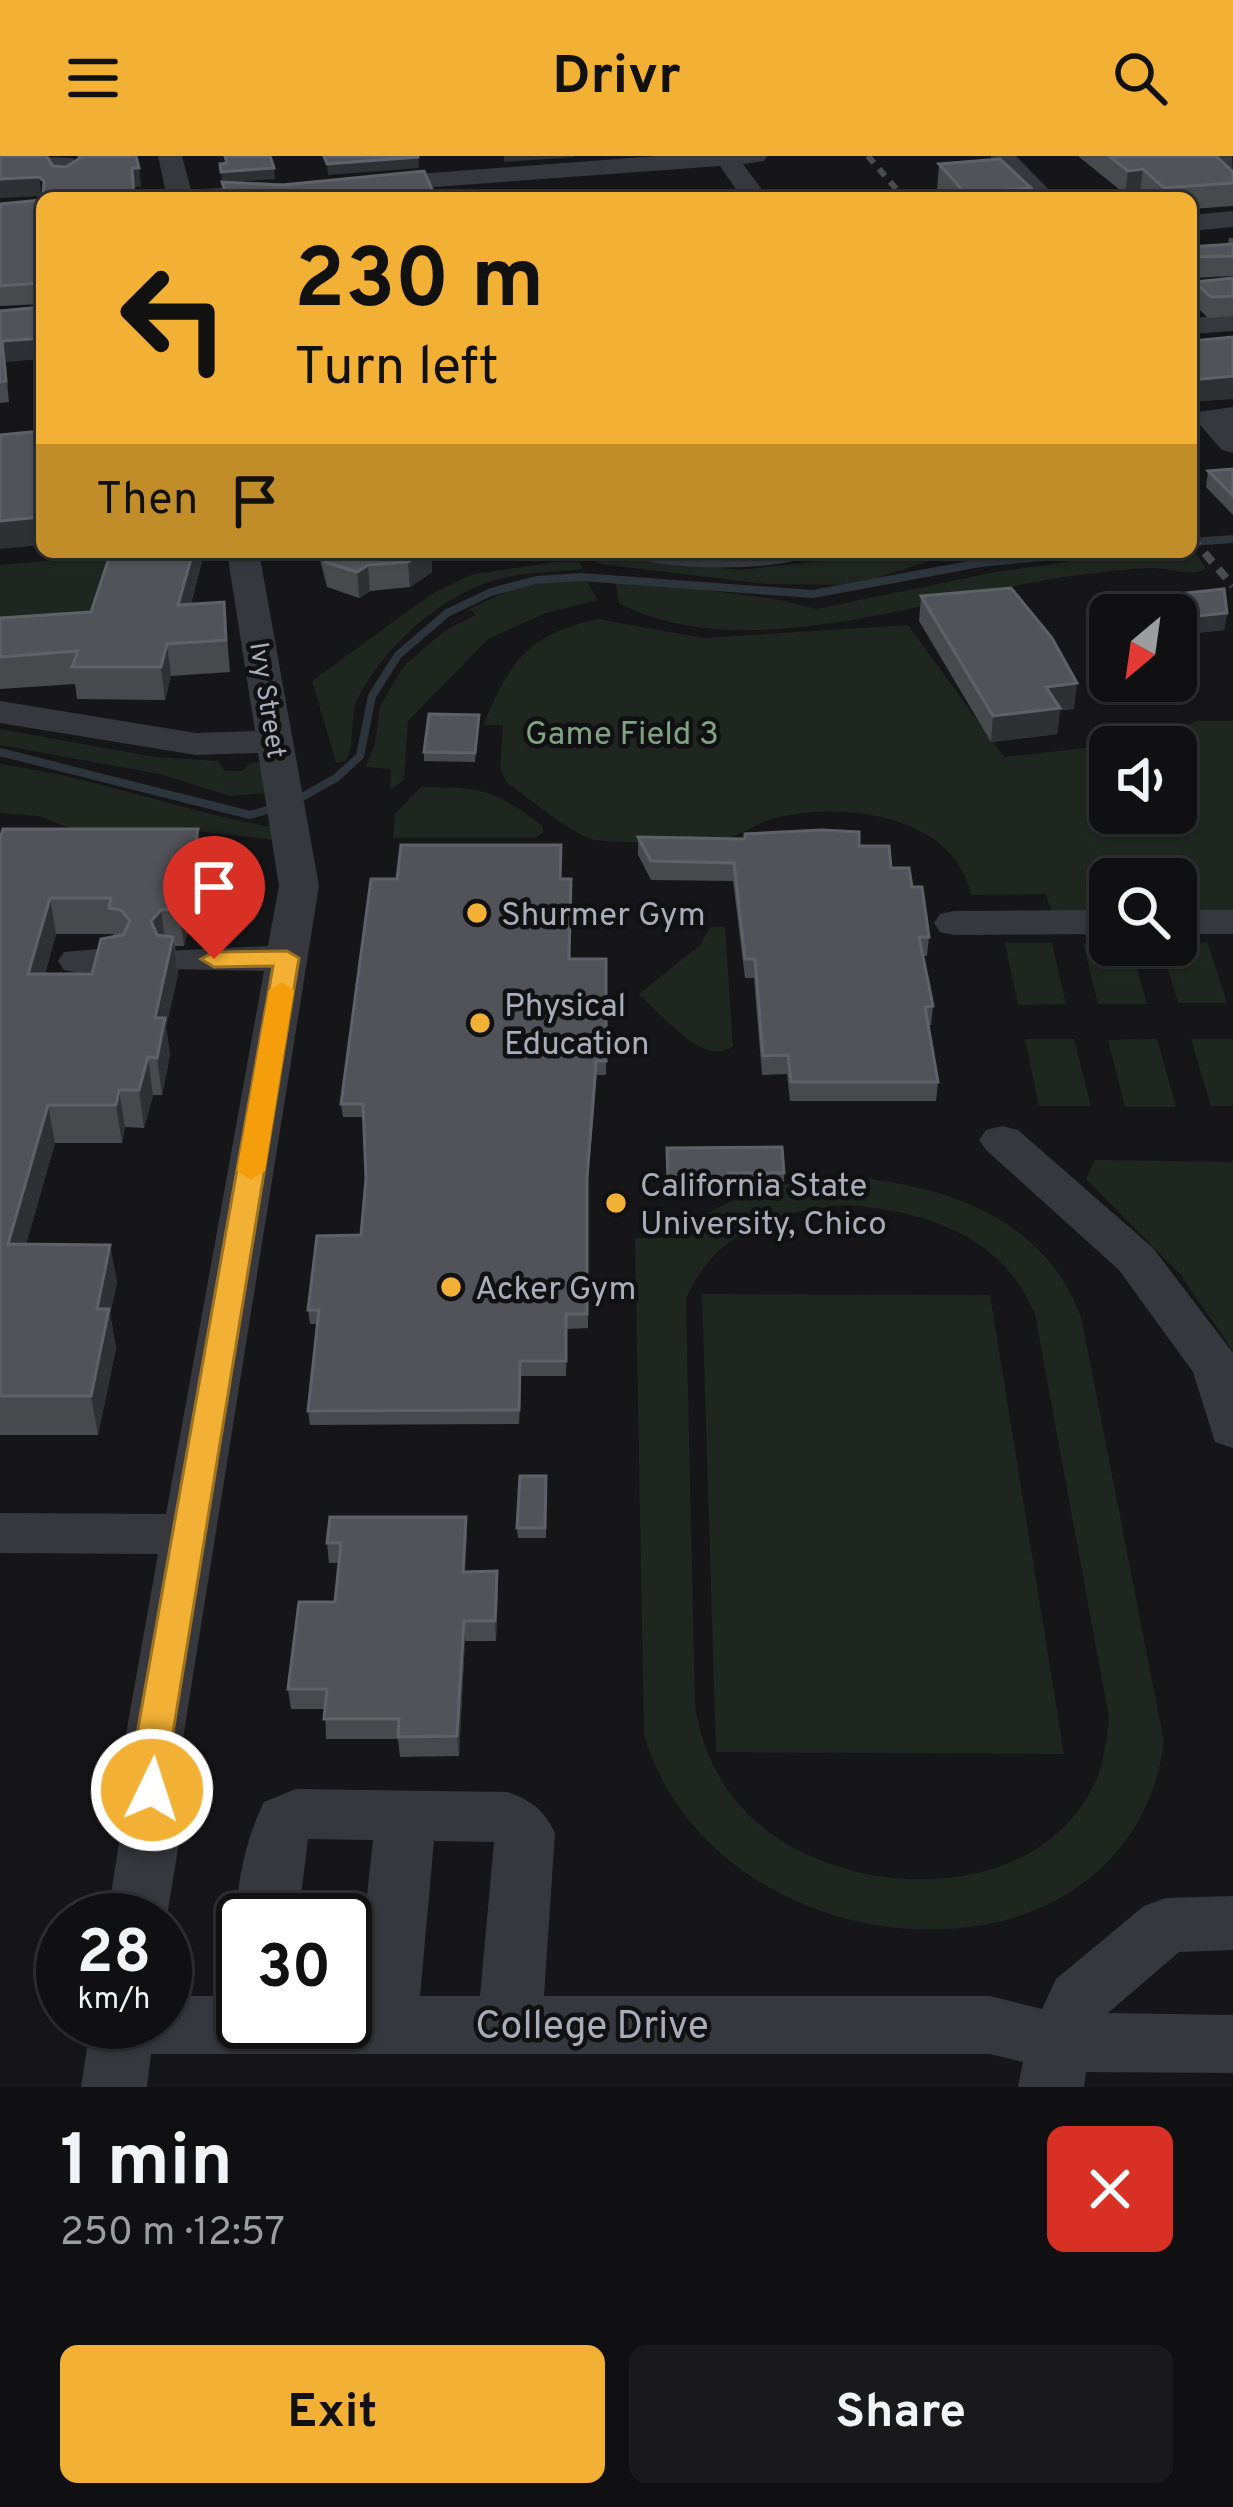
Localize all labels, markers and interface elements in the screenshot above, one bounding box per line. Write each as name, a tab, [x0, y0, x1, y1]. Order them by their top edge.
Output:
text: Drivr	[552, 44, 681, 113]
icon: menu	[60, 45, 126, 111]
icon: search	[1107, 45, 1173, 111]
text: 230 m	[294, 231, 544, 337]
icon: left	[96, 240, 252, 396]
text: Turn left	[294, 335, 499, 404]
icon: arrive	[222, 468, 288, 534]
text: Then	[96, 473, 198, 530]
north arrow	[1089, 594, 1197, 702]
map controls	[1089, 594, 1197, 966]
street label: Ivy Street	[240, 640, 292, 761]
park label: Game Field 3	[525, 715, 719, 757]
button: sound	[1089, 726, 1197, 834]
pin	[163, 836, 265, 959]
icon: arrive	[181, 854, 247, 920]
button: search	[1089, 858, 1197, 966]
place label: Shurmer Gym	[501, 896, 706, 938]
marker: Shurmer Gym	[464, 900, 490, 926]
place label: Physical Education	[504, 987, 650, 1067]
marker: Physical Education	[467, 1010, 493, 1036]
place label: California State University, Chico	[640, 1167, 887, 1247]
marker: California State University, Chico	[603, 1190, 629, 1216]
place label: Acker Gym	[475, 1270, 637, 1312]
marker: Acker Gym	[438, 1274, 464, 1300]
position arrow	[89, 1727, 215, 1853]
speed limit sign: 30	[216, 1893, 372, 2049]
text: 28	[77, 1918, 151, 1994]
text: km/h	[78, 1982, 150, 2019]
street label: College Drive	[475, 2004, 709, 2053]
text: 1 min	[60, 2119, 233, 2211]
button: close	[1047, 2126, 1173, 2252]
text: 250 m · 12:57	[60, 2210, 285, 2259]
button: Exit	[60, 2345, 605, 2483]
button: Share	[629, 2345, 1173, 2483]

